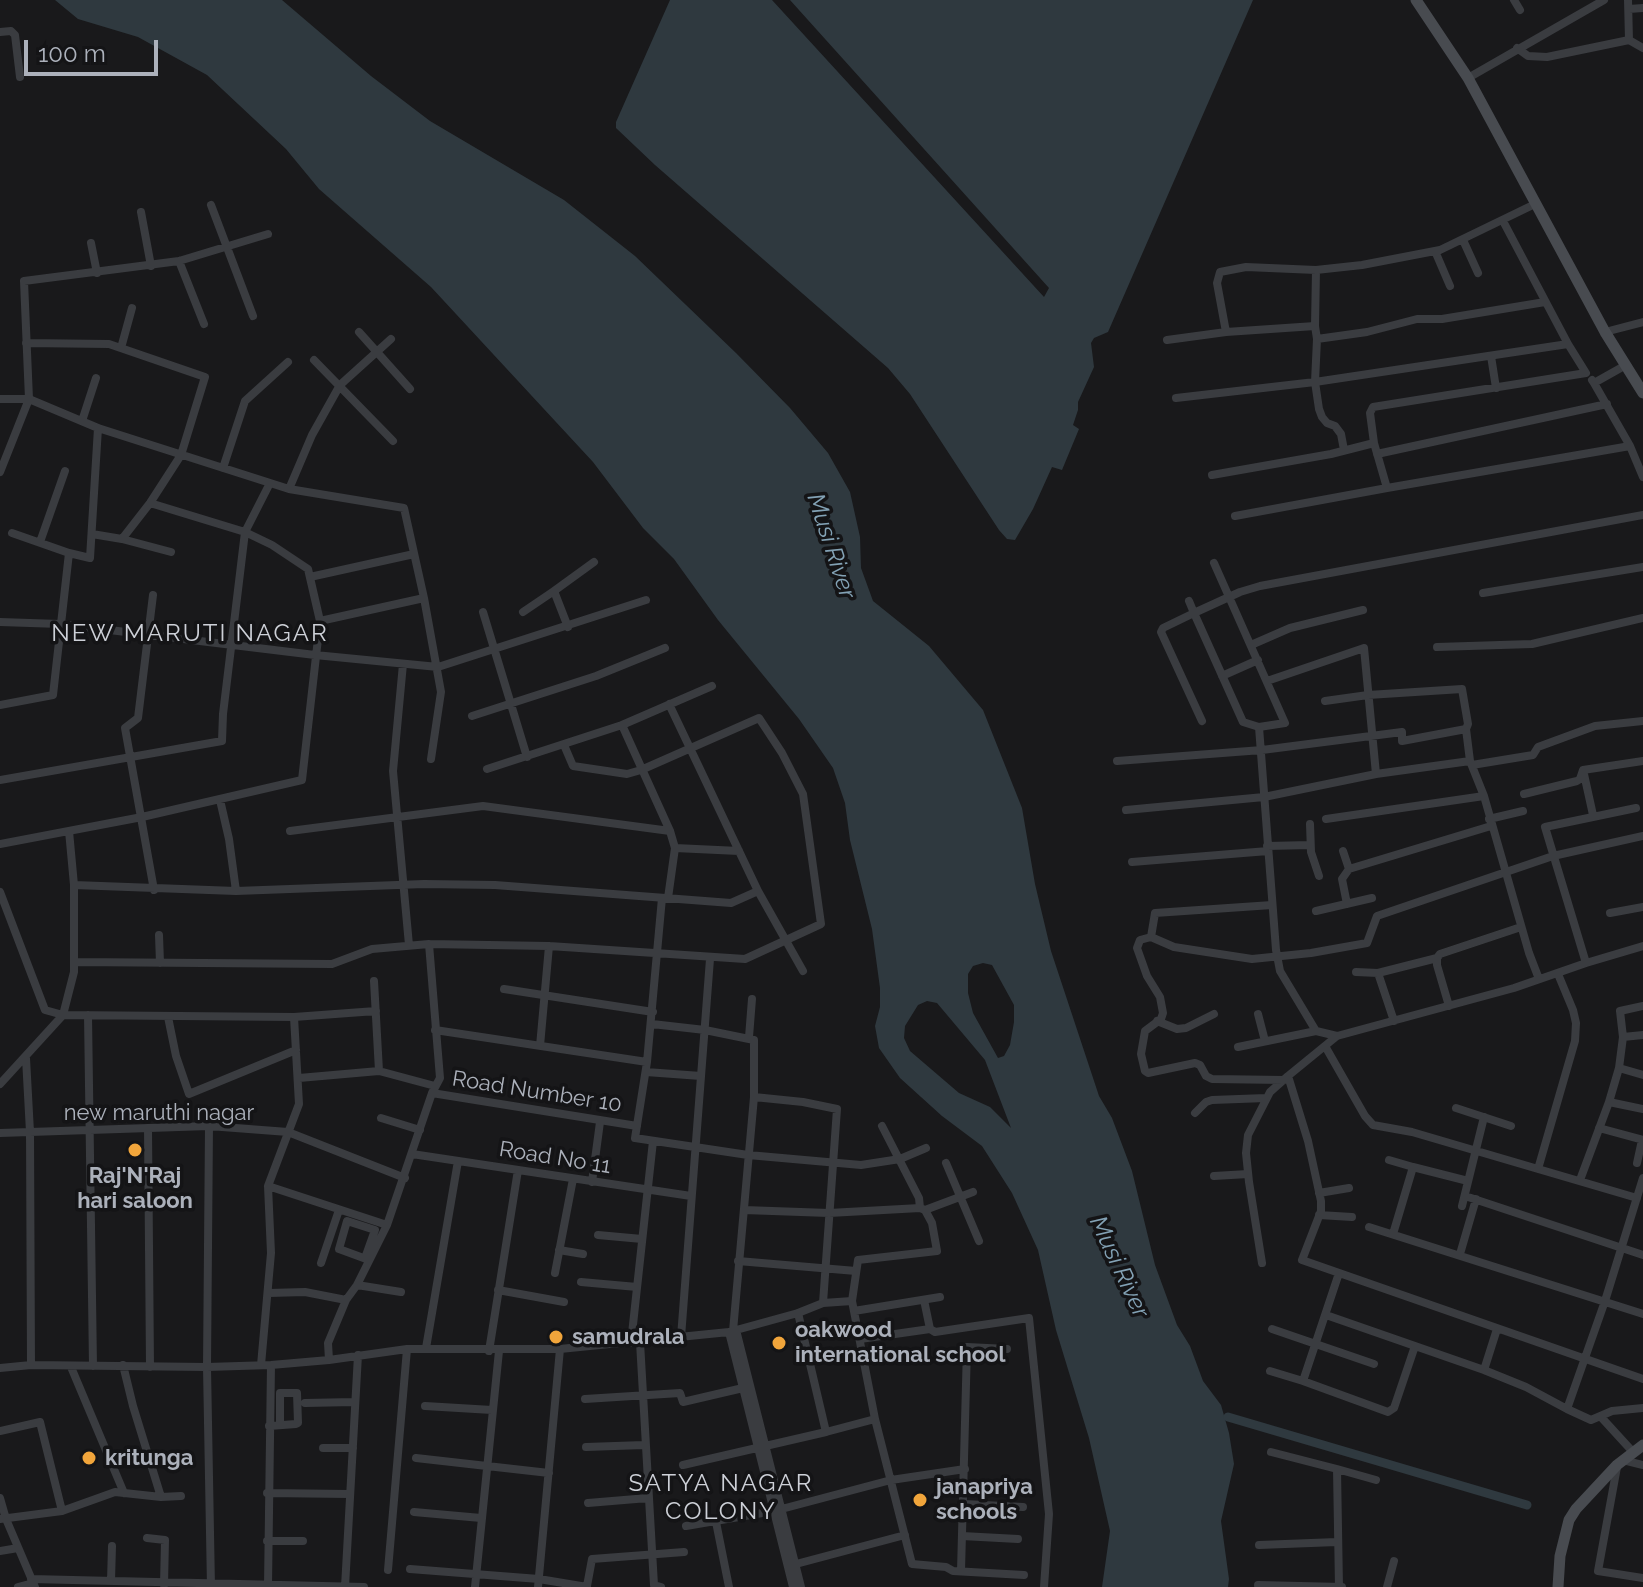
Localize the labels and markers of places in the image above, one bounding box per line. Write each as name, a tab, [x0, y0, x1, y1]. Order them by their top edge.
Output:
marker: Raj'N'Raj hari saloon	[126, 1141, 144, 1159]
place label: Raj'N'Raj hari saloon	[77, 1163, 193, 1214]
place label: oakwood international school	[795, 1317, 1005, 1368]
place label: samudrala	[572, 1324, 684, 1350]
marker: samudrala	[547, 1328, 565, 1346]
marker: oakwood international school	[770, 1334, 788, 1352]
place label: kritunga	[105, 1445, 193, 1471]
marker: kritunga	[80, 1449, 98, 1467]
place label: janapriya schools	[936, 1474, 1033, 1526]
marker: janapriya schools	[911, 1491, 929, 1509]

